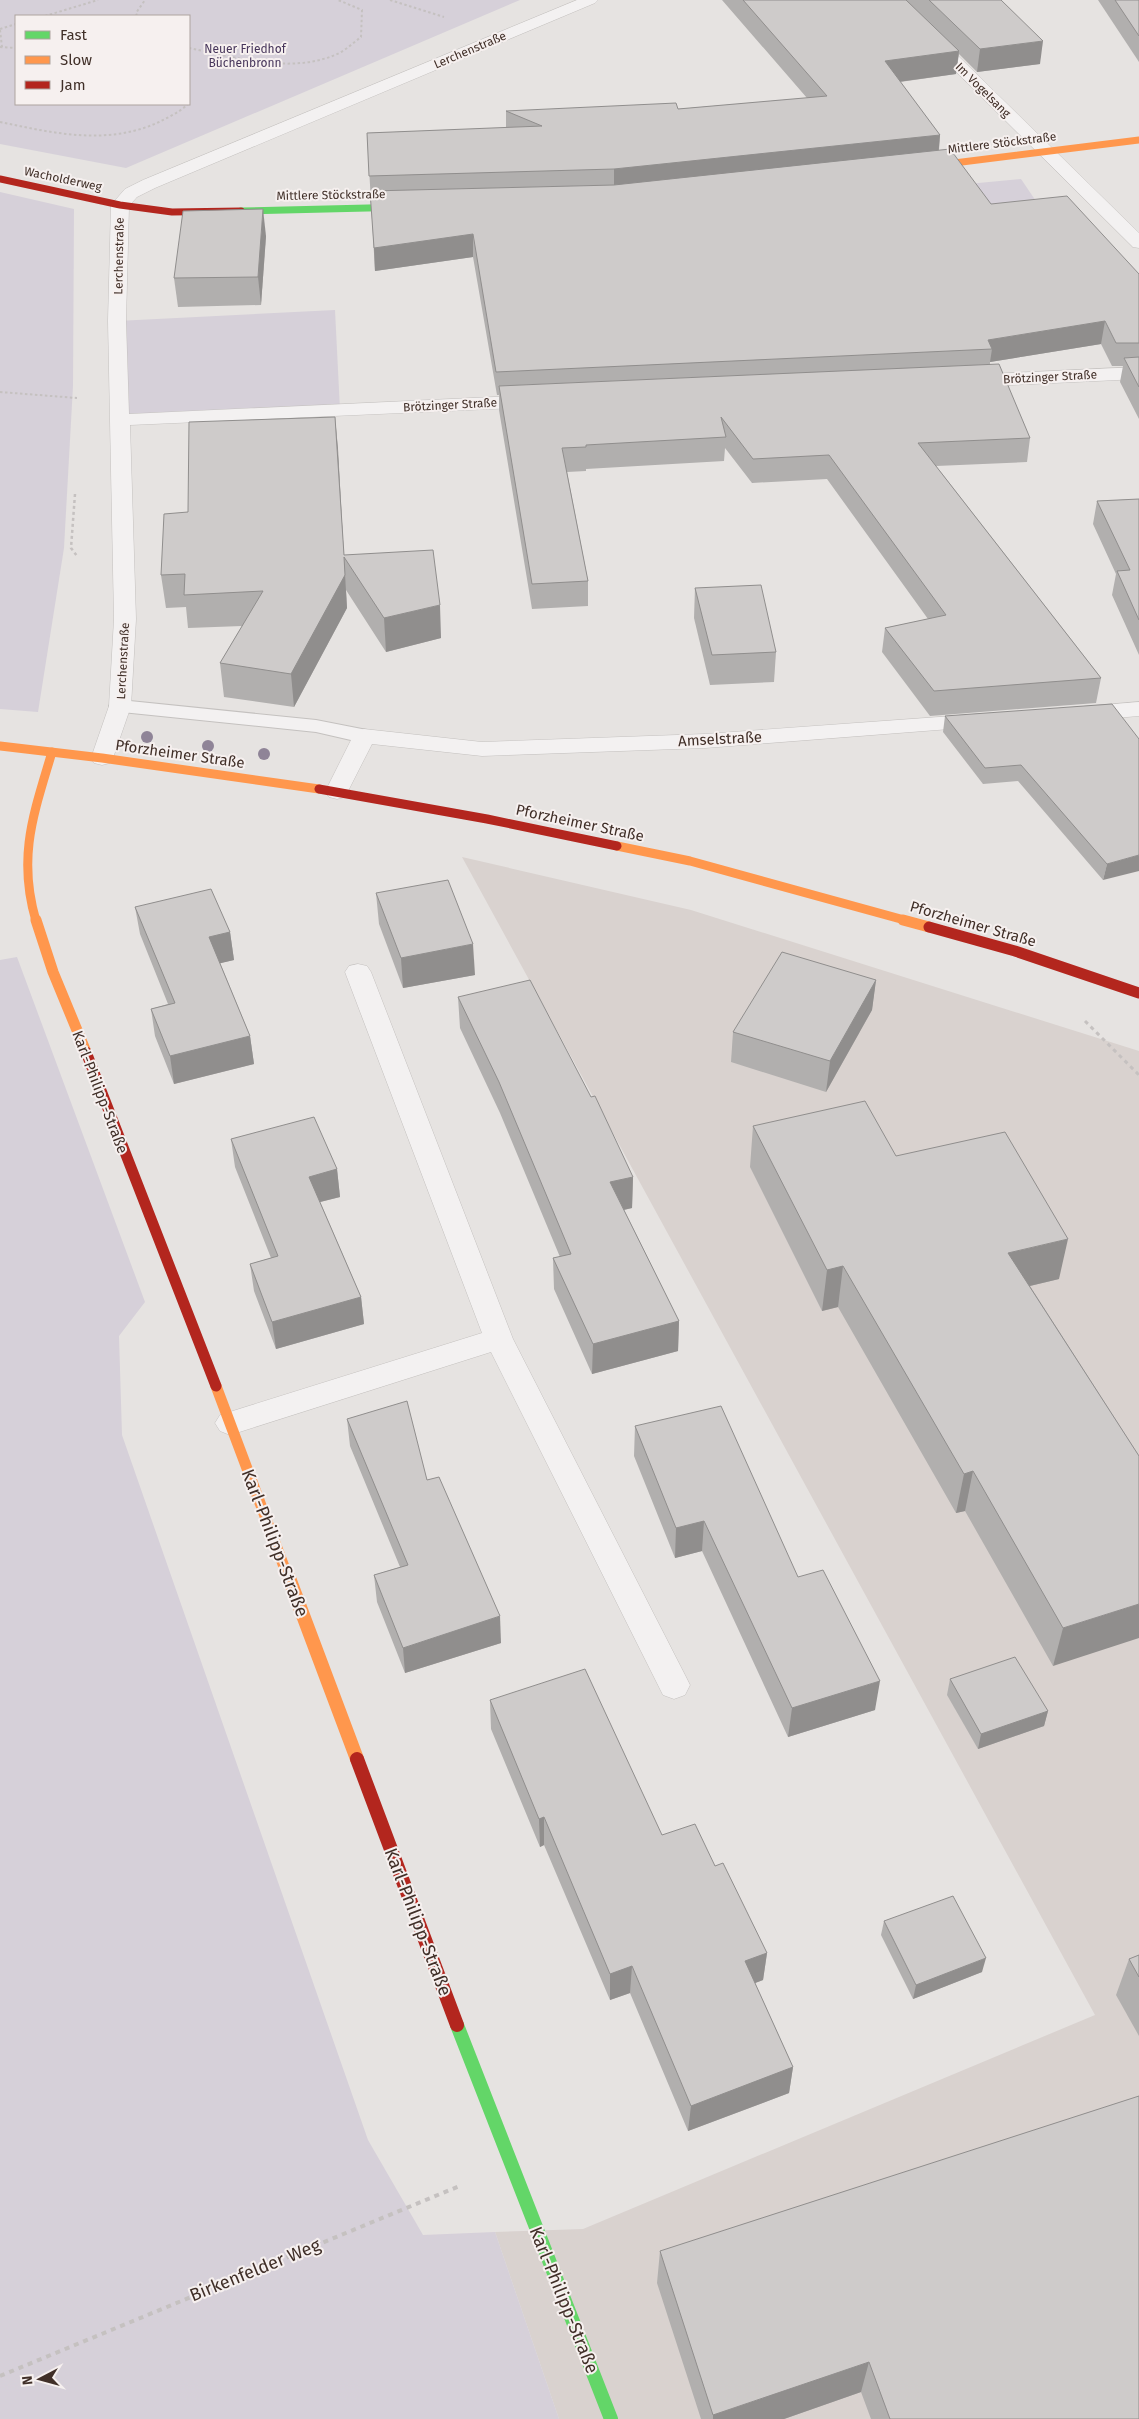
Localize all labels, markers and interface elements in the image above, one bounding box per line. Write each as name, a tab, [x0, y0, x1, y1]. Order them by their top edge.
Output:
legend	[15, 15, 190, 105]
text: Fast	[60, 26, 87, 44]
street label: Lerchenstraße	[432, 28, 508, 72]
park label: Neuer Friedhof Büchenbronn	[204, 42, 287, 70]
text: Slow	[60, 51, 92, 69]
street label: Im Vogelsang	[953, 60, 1014, 121]
text: Jam	[60, 76, 86, 94]
street label: Mittlere Stöckstraße	[947, 129, 1057, 157]
street label: Wacholderweg	[23, 164, 104, 194]
street label: Mittlere Stöckstraße	[276, 187, 386, 203]
street label: Lerchenstraße	[111, 217, 127, 295]
street label: Brötzinger Straße	[1003, 368, 1097, 386]
street label: Brötzinger Straße	[403, 396, 497, 414]
street label: Lerchenstraße	[114, 622, 132, 700]
street label: Amselstraße	[678, 728, 762, 750]
street label: Pforzheimer Straße	[114, 736, 246, 772]
street label: Pforzheimer Straße	[514, 801, 646, 845]
street label: Pforzheimer Straße	[908, 897, 1038, 951]
street label: Karl-Philipp-Straße	[68, 1028, 132, 1156]
street label: Karl-Philipp-Straße	[237, 1466, 313, 1620]
street label: Karl-Philipp-Straße	[380, 1845, 456, 1999]
street label: Karl-Philipp-Straße	[524, 2223, 604, 2377]
street label: Birkenfelder Weg	[186, 2233, 324, 2306]
north arrow	[15, 2354, 65, 2404]
text: N	[19, 2375, 37, 2386]

